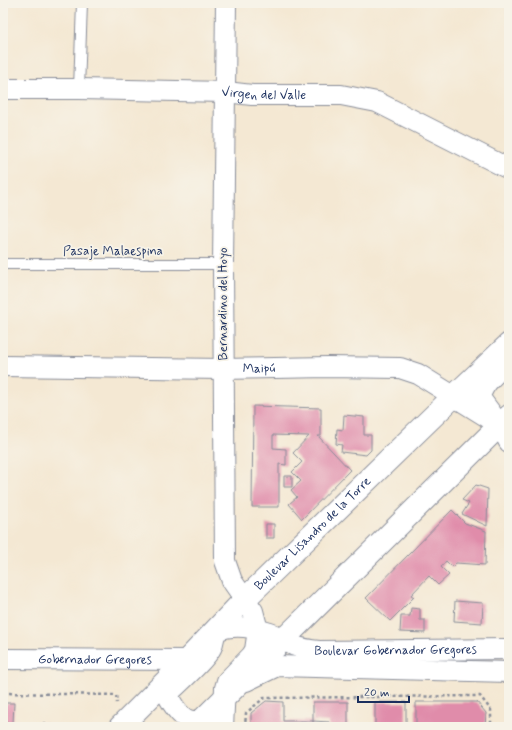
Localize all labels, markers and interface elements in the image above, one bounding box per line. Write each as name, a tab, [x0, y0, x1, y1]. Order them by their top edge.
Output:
street label: Virgen del Valle	[221, 83, 306, 104]
street label: Pasaje Malaespina	[63, 243, 163, 260]
street label: Bernardino del Hoyo	[215, 247, 232, 361]
street label: Maipú	[242, 359, 276, 377]
street label: Boulevar Lisandro de la Torre	[250, 473, 374, 594]
street label: Boulevar Gobernador Gregores	[313, 641, 477, 660]
street label: Gobernador Gregores	[38, 651, 152, 668]
scale bar	[358, 678, 409, 704]
text: 20 m	[364, 685, 390, 701]

